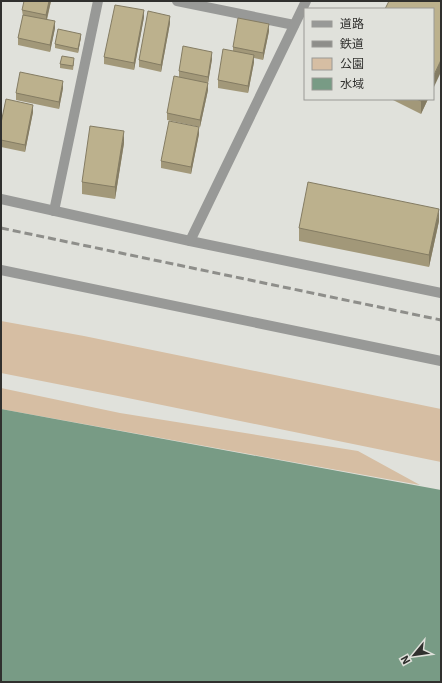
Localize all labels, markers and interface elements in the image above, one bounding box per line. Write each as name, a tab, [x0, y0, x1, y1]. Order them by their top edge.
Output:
legend	[304, 8, 434, 100]
text: 道路	[340, 16, 364, 31]
text: 鉄道	[340, 36, 364, 51]
text: 公園	[340, 56, 364, 71]
text: 水域	[340, 76, 364, 91]
north arrow	[394, 635, 434, 675]
text: N	[397, 653, 413, 667]

